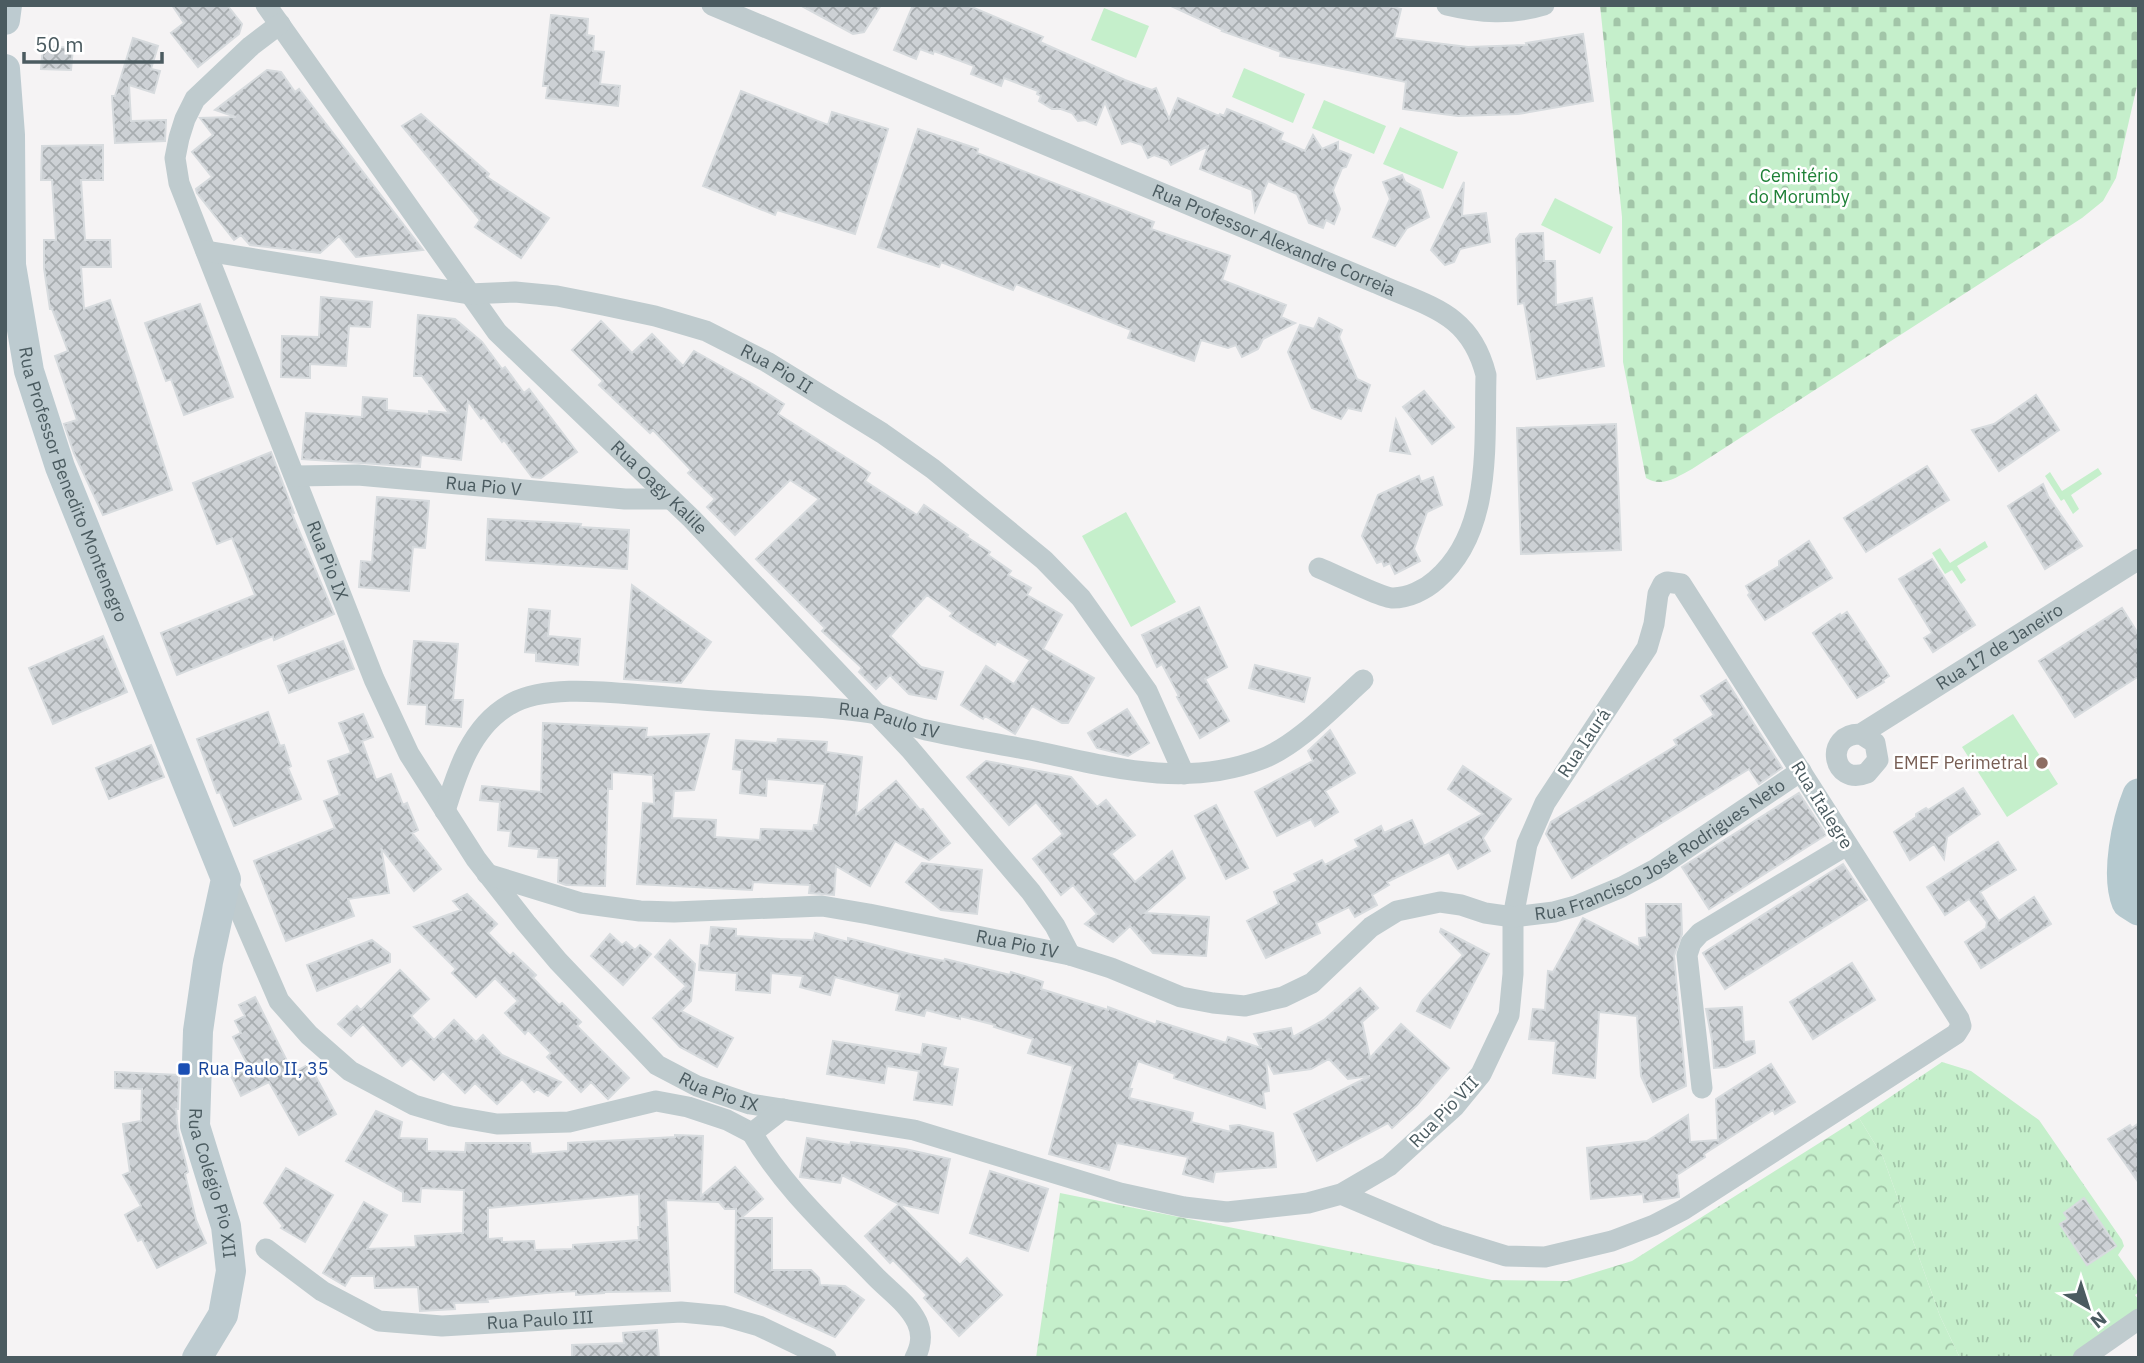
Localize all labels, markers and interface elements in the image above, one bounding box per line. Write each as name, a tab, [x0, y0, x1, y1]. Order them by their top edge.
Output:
scale bar	[24, 21, 163, 65]
text: 50 m	[35, 30, 84, 58]
park label: Cemitério do Morumby	[1748, 164, 1850, 208]
street label: Rua Professor Alexandre Correia	[1149, 179, 1399, 301]
street label: Rua Pio II	[737, 339, 817, 398]
street label: Rua Professor Benedito Montenegro	[14, 345, 133, 625]
street label: Rua Oagy Kalile	[606, 435, 713, 539]
street label: Rua Pio V	[444, 471, 523, 501]
street label: Rua Pio IX	[302, 517, 354, 603]
street label: Rua 17 de Janeiro	[1931, 598, 2067, 695]
street label: Rua Paulo IV	[837, 697, 941, 744]
street label: Rua Iaurá	[1552, 703, 1615, 782]
place label: EMEF Perimetral	[1894, 751, 2028, 774]
marker: EMEF Perimetral	[2034, 755, 2050, 771]
street label: Rua Italegre	[1786, 756, 1859, 853]
street label: Rua Francisco José Rodrigues Neto	[1533, 773, 1789, 925]
street label: Rua Pio IV	[974, 924, 1061, 963]
place label: Rua Paulo II, 35	[198, 1057, 329, 1080]
marker: Rua Paulo II, 35	[176, 1061, 192, 1077]
street label: Rua Pio IX	[675, 1066, 760, 1116]
street label: Rua Pio VII	[1404, 1071, 1483, 1152]
street label: Rua Colégio Pio XII	[184, 1108, 242, 1259]
north arrow	[2053, 1272, 2123, 1342]
street label: Rua Paulo III	[486, 1305, 594, 1334]
text: N	[2086, 1307, 2112, 1334]

